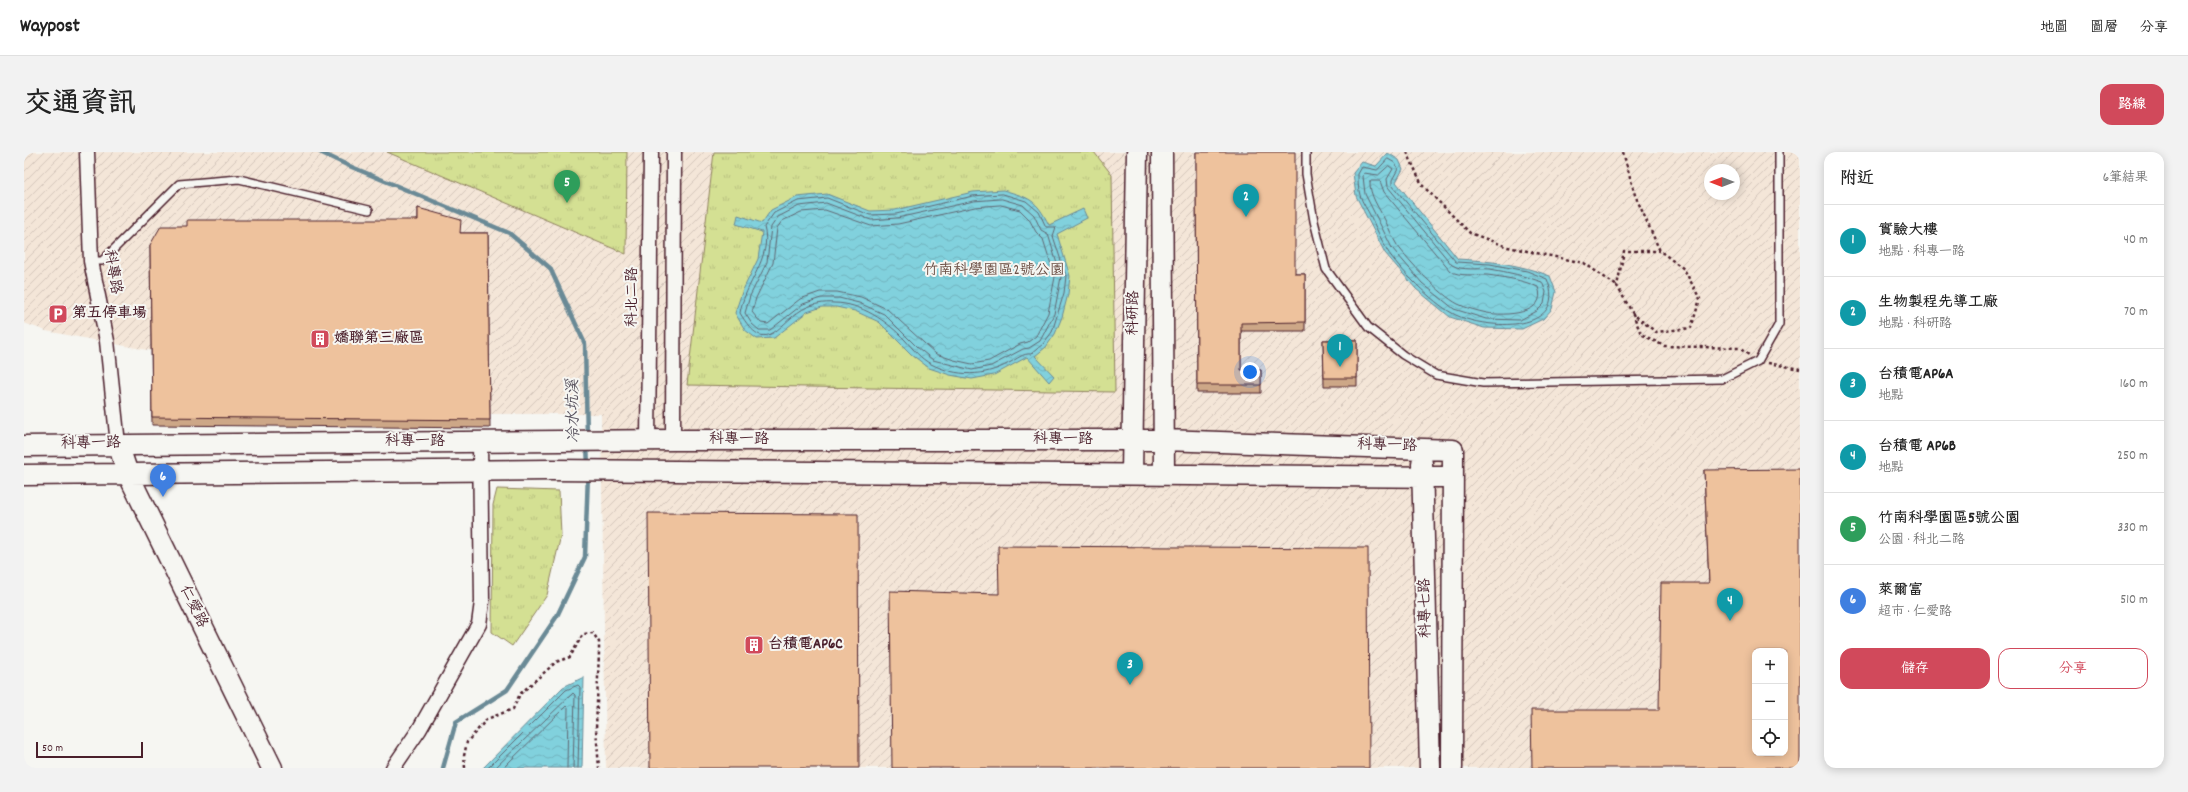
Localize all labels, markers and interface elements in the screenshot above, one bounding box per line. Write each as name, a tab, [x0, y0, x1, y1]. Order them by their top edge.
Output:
text: Waypost	[20, 14, 80, 41]
text: 地圖	[2040, 18, 2068, 38]
text: 圖層	[2090, 18, 2118, 38]
text: 分享	[2140, 18, 2168, 38]
button: 路線	[2100, 84, 2164, 125]
text: 交通資訊	[24, 86, 136, 126]
north arrow	[1704, 164, 1740, 200]
text: 附近	[1840, 168, 1874, 192]
text: 6筆結果	[2103, 169, 2148, 188]
pin: 5	[554, 170, 580, 203]
pin: 2	[1233, 184, 1259, 217]
text: 實驗大樓	[1878, 220, 1938, 242]
text: 1	[1852, 231, 1854, 250]
text: 40 m	[2124, 231, 2148, 250]
text: 地點 · 科專一路	[1878, 243, 1965, 262]
street label: 科專路	[98, 248, 126, 296]
park label: 竹南科學園區2號公園	[923, 260, 1065, 282]
street label: 科北二路	[622, 267, 644, 327]
street label: 科研路	[1123, 290, 1145, 336]
text: 生物製程先導工廠	[1878, 292, 1998, 314]
parking icon: 第五停車場	[47, 303, 69, 325]
place label: 第五停車場	[72, 303, 147, 325]
text: 2	[1850, 303, 1856, 322]
text: 70 m	[2124, 303, 2148, 322]
text: 地點 · 科研路	[1878, 315, 1952, 334]
building icon: 嬌聯第三廠區	[309, 328, 331, 350]
place label: 嬌聯第三廠區	[334, 328, 424, 350]
pin: 1	[1327, 334, 1353, 367]
your location	[1240, 362, 1260, 382]
text: 台積電AP6A	[1878, 364, 1954, 386]
text: 3	[1850, 375, 1856, 394]
text: 160 m	[2120, 375, 2148, 394]
water label: 冷水坑溪	[562, 378, 586, 443]
text: 地點	[1878, 387, 1904, 406]
street label: 科專一路	[709, 429, 769, 451]
street label: 科專一路	[1033, 429, 1093, 451]
street label: 科專一路	[385, 431, 445, 453]
street label: 科專一路	[61, 432, 121, 456]
street label: 科專一路	[1357, 434, 1417, 458]
text: 台積電 AP6B	[1878, 436, 1956, 458]
text: 4	[1850, 447, 1856, 466]
text: 250 m	[2117, 447, 2148, 466]
text: 地點	[1878, 459, 1904, 478]
pin: 6	[150, 464, 176, 497]
text: 竹南科學園區5號公園	[1878, 508, 2020, 530]
text: 5	[1850, 519, 1856, 538]
text: 330 m	[2117, 519, 2148, 538]
text: 公園 · 科北二路	[1878, 531, 1965, 550]
street label: 科專七路	[1414, 578, 1438, 638]
text: 萊爾富	[1878, 580, 1923, 602]
street label: 仁愛路	[173, 582, 213, 632]
pin: 4	[1717, 588, 1743, 621]
text: 6	[1850, 591, 1856, 610]
text: 510 m	[2120, 591, 2148, 610]
text: 超市 · 仁愛路	[1878, 603, 1952, 622]
building icon: 台積電AP6C	[743, 634, 765, 656]
place label: 台積電AP6C	[768, 634, 843, 656]
map controls	[1752, 648, 1788, 756]
button: +	[1752, 648, 1788, 684]
button: 儲存	[1840, 648, 1990, 689]
button: 分享	[1998, 648, 2148, 689]
pin: 3	[1117, 652, 1143, 685]
button: −	[1752, 684, 1788, 720]
button: locate	[1752, 720, 1788, 756]
scale bar	[36, 740, 143, 759]
text: 50 m	[42, 741, 63, 757]

